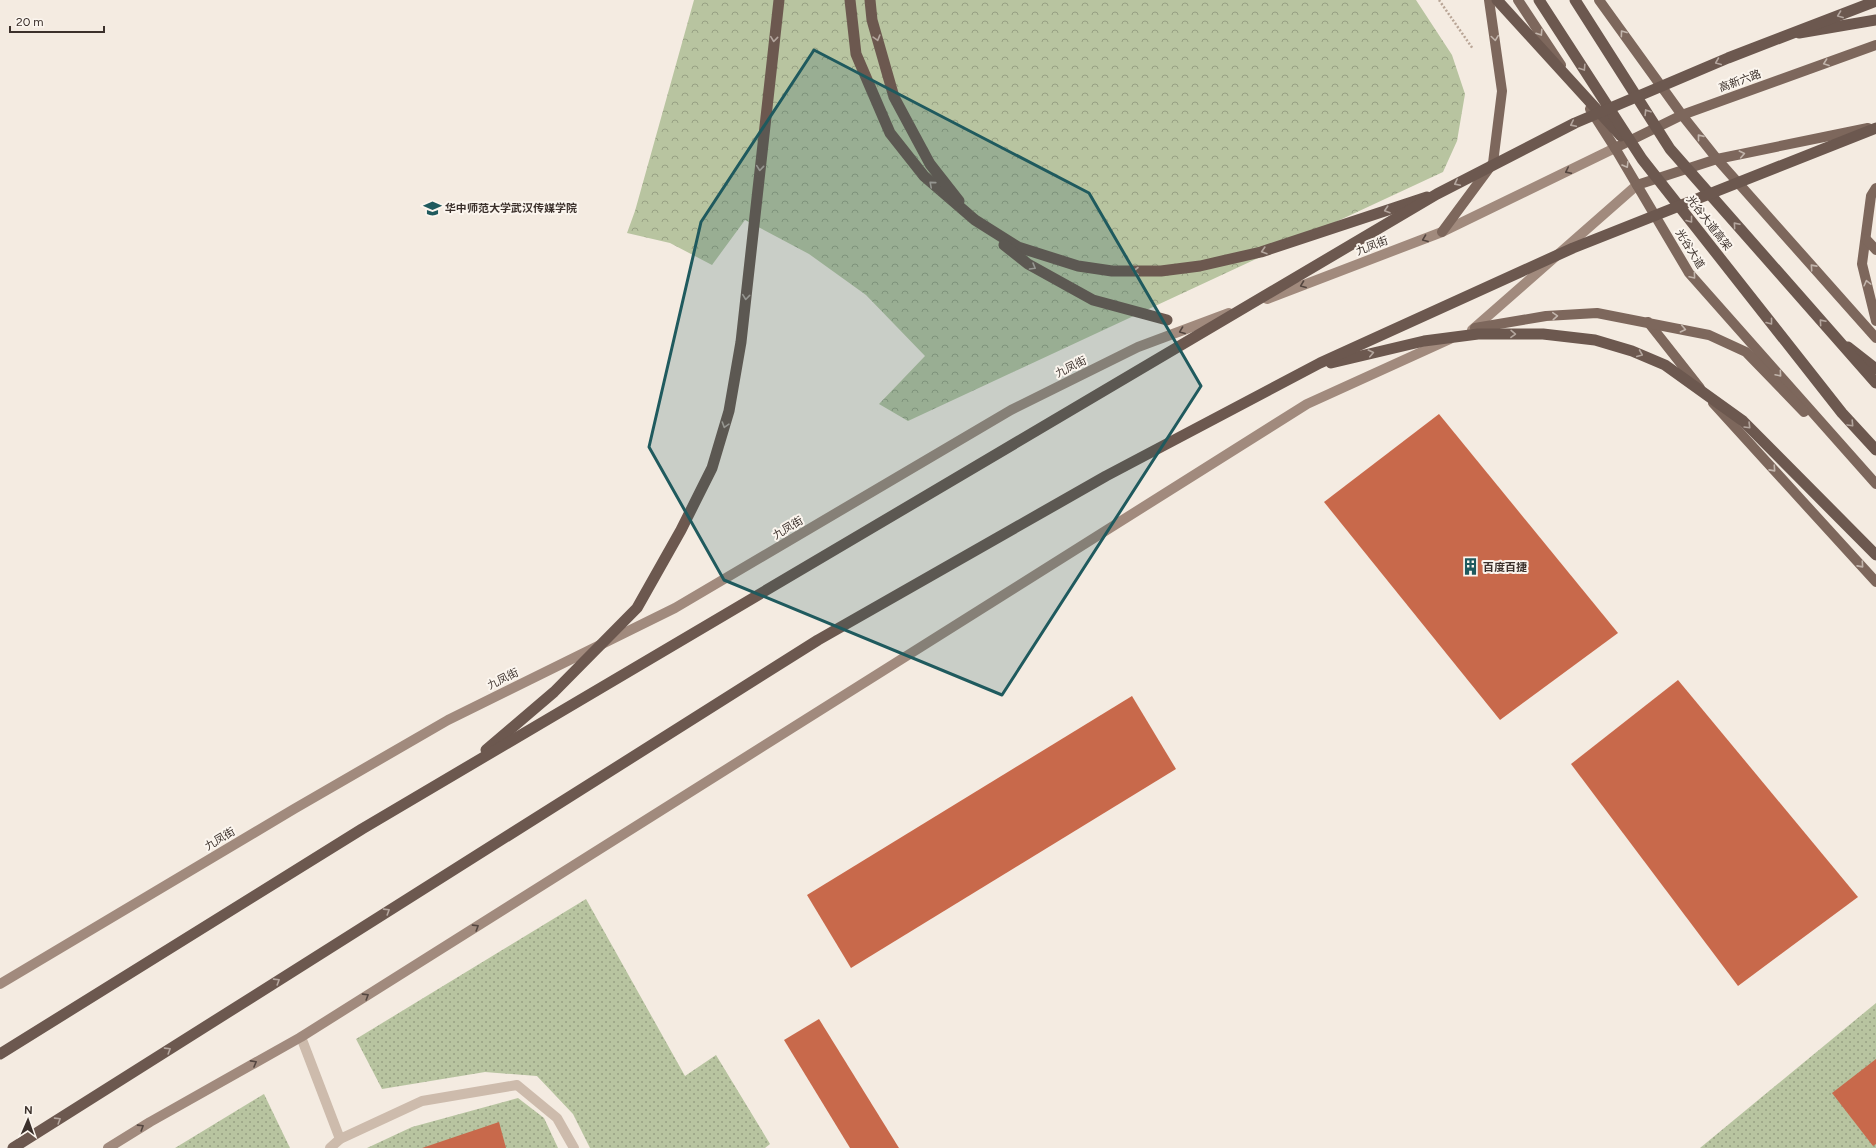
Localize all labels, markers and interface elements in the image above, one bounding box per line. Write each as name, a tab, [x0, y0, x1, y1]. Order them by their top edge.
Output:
scale bar	[10, 8, 104, 34]
one-way arrow	[1836, 11, 1843, 19]
text: 20 m	[16, 15, 44, 29]
one-way arrow	[1535, 28, 1542, 35]
one-way arrow	[1620, 30, 1628, 37]
one-way arrow	[872, 34, 881, 41]
one-way arrow	[1490, 35, 1499, 42]
one-way arrow	[770, 36, 779, 42]
one-way arrow	[1715, 57, 1722, 65]
one-way arrow	[1823, 58, 1830, 66]
one-way arrow	[1578, 64, 1586, 71]
street label: 高新六路	[1717, 67, 1763, 95]
one-way arrow	[1644, 110, 1651, 117]
one-way arrow	[1570, 119, 1577, 127]
one-way arrow	[1698, 135, 1705, 142]
one-way arrow	[1739, 150, 1745, 159]
one-way arrow	[1621, 161, 1628, 168]
one-way arrow	[756, 165, 765, 171]
one-way arrow	[1564, 166, 1572, 174]
one-way arrow	[1454, 179, 1462, 186]
one-way arrow	[929, 181, 937, 188]
street label: 光谷大道高架	[1683, 193, 1735, 253]
school or university icon: 华中师范大学武汉传媒学院	[422, 198, 442, 218]
place label: 华中师范大学武汉传媒学院	[445, 202, 577, 215]
one-way arrow	[1384, 206, 1391, 214]
one-way arrow	[1685, 215, 1692, 222]
one-way arrow	[1734, 222, 1741, 229]
street label: 光谷大道	[1673, 227, 1707, 271]
street label: 九凤街	[1354, 234, 1390, 258]
one-way arrow	[1421, 234, 1428, 242]
one-way arrow	[1260, 246, 1267, 255]
one-way arrow	[1029, 262, 1036, 269]
one-way arrow	[1810, 264, 1818, 272]
one-way arrow	[1133, 267, 1139, 275]
one-way arrow	[1688, 272, 1695, 279]
one-way arrow	[1300, 280, 1307, 288]
one-way arrow	[1863, 280, 1871, 286]
one-way arrow	[741, 294, 750, 300]
one-way arrow	[1552, 311, 1558, 320]
one-way arrow	[1765, 318, 1772, 325]
one-way arrow	[1820, 319, 1827, 327]
one-way arrow	[1680, 325, 1686, 333]
one-way arrow	[1178, 326, 1185, 334]
one-way arrow	[1510, 330, 1516, 338]
one-way arrow	[1367, 349, 1374, 358]
one-way arrow	[1637, 350, 1644, 358]
street label: 九凤街	[1053, 354, 1089, 380]
one-way arrow	[1774, 369, 1781, 377]
one-way arrow	[1847, 419, 1854, 426]
one-way arrow	[1743, 421, 1751, 429]
one-way arrow	[721, 422, 730, 429]
one-way arrow	[1769, 464, 1776, 472]
street label: 九凤街	[771, 514, 805, 542]
building icon: 百度百捷	[1460, 557, 1480, 577]
one-way arrow	[1856, 560, 1864, 568]
place label: 百度百捷	[1483, 561, 1527, 574]
street label: 九凤街	[485, 666, 521, 692]
street label: 九凤街	[203, 825, 237, 853]
one-way arrow	[383, 909, 390, 916]
one-way arrow	[472, 924, 479, 932]
one-way arrow	[273, 979, 280, 986]
one-way arrow	[362, 993, 369, 1001]
one-way arrow	[163, 1048, 170, 1055]
one-way arrow	[250, 1061, 257, 1068]
north arrow	[8, 1100, 48, 1140]
text: N	[24, 1104, 33, 1117]
one-way arrow	[54, 1117, 61, 1124]
one-way arrow	[137, 1125, 144, 1132]

